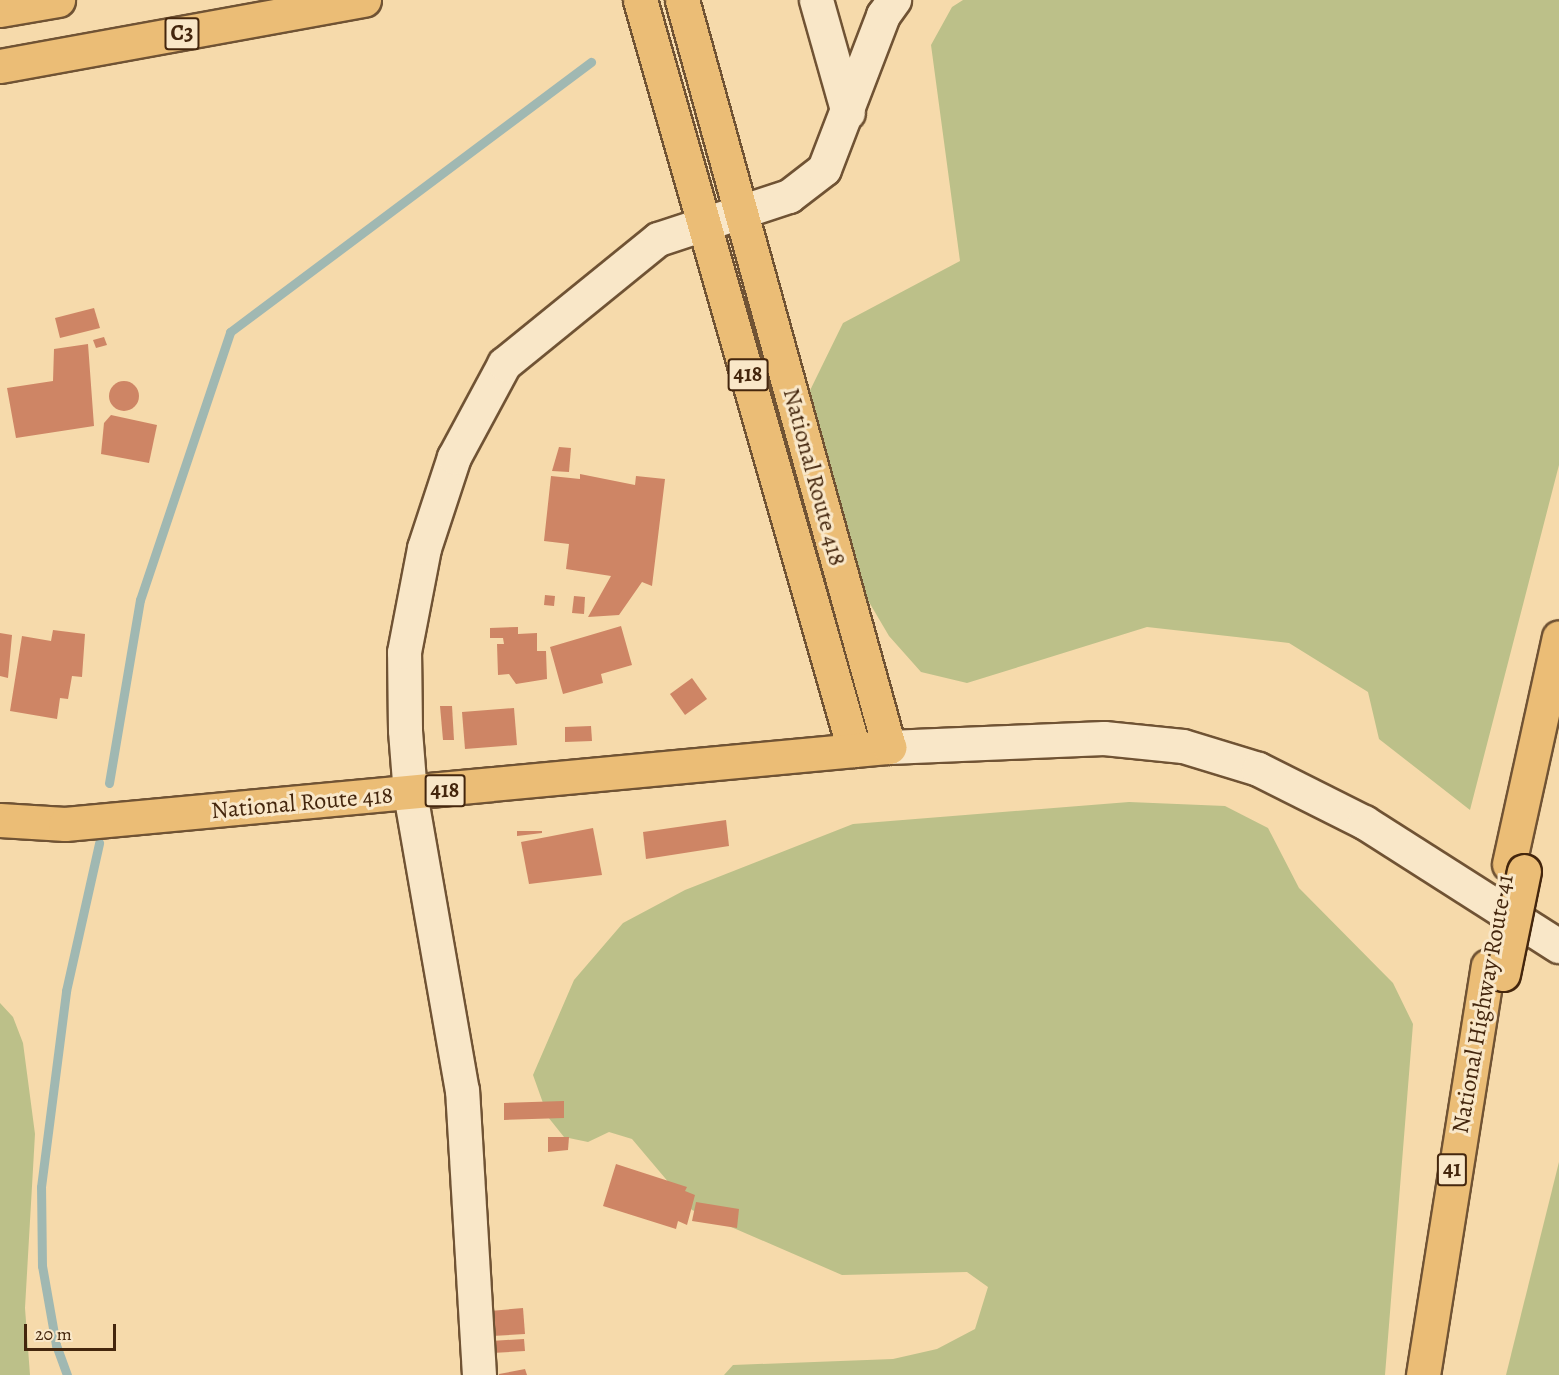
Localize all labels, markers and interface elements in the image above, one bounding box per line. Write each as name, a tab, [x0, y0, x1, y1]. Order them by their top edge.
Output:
road number: C3	[164, 15, 200, 53]
road number: 418	[727, 356, 769, 394]
street label: National Route 418	[776, 385, 852, 569]
road number: 418	[424, 772, 466, 810]
street label: National Route 418	[210, 781, 394, 825]
street label: National Highway Route 41	[1446, 872, 1520, 1136]
road number: 41	[1436, 1151, 1468, 1189]
scale bar	[27, 1312, 118, 1350]
text: 20 m	[35, 1322, 72, 1346]

